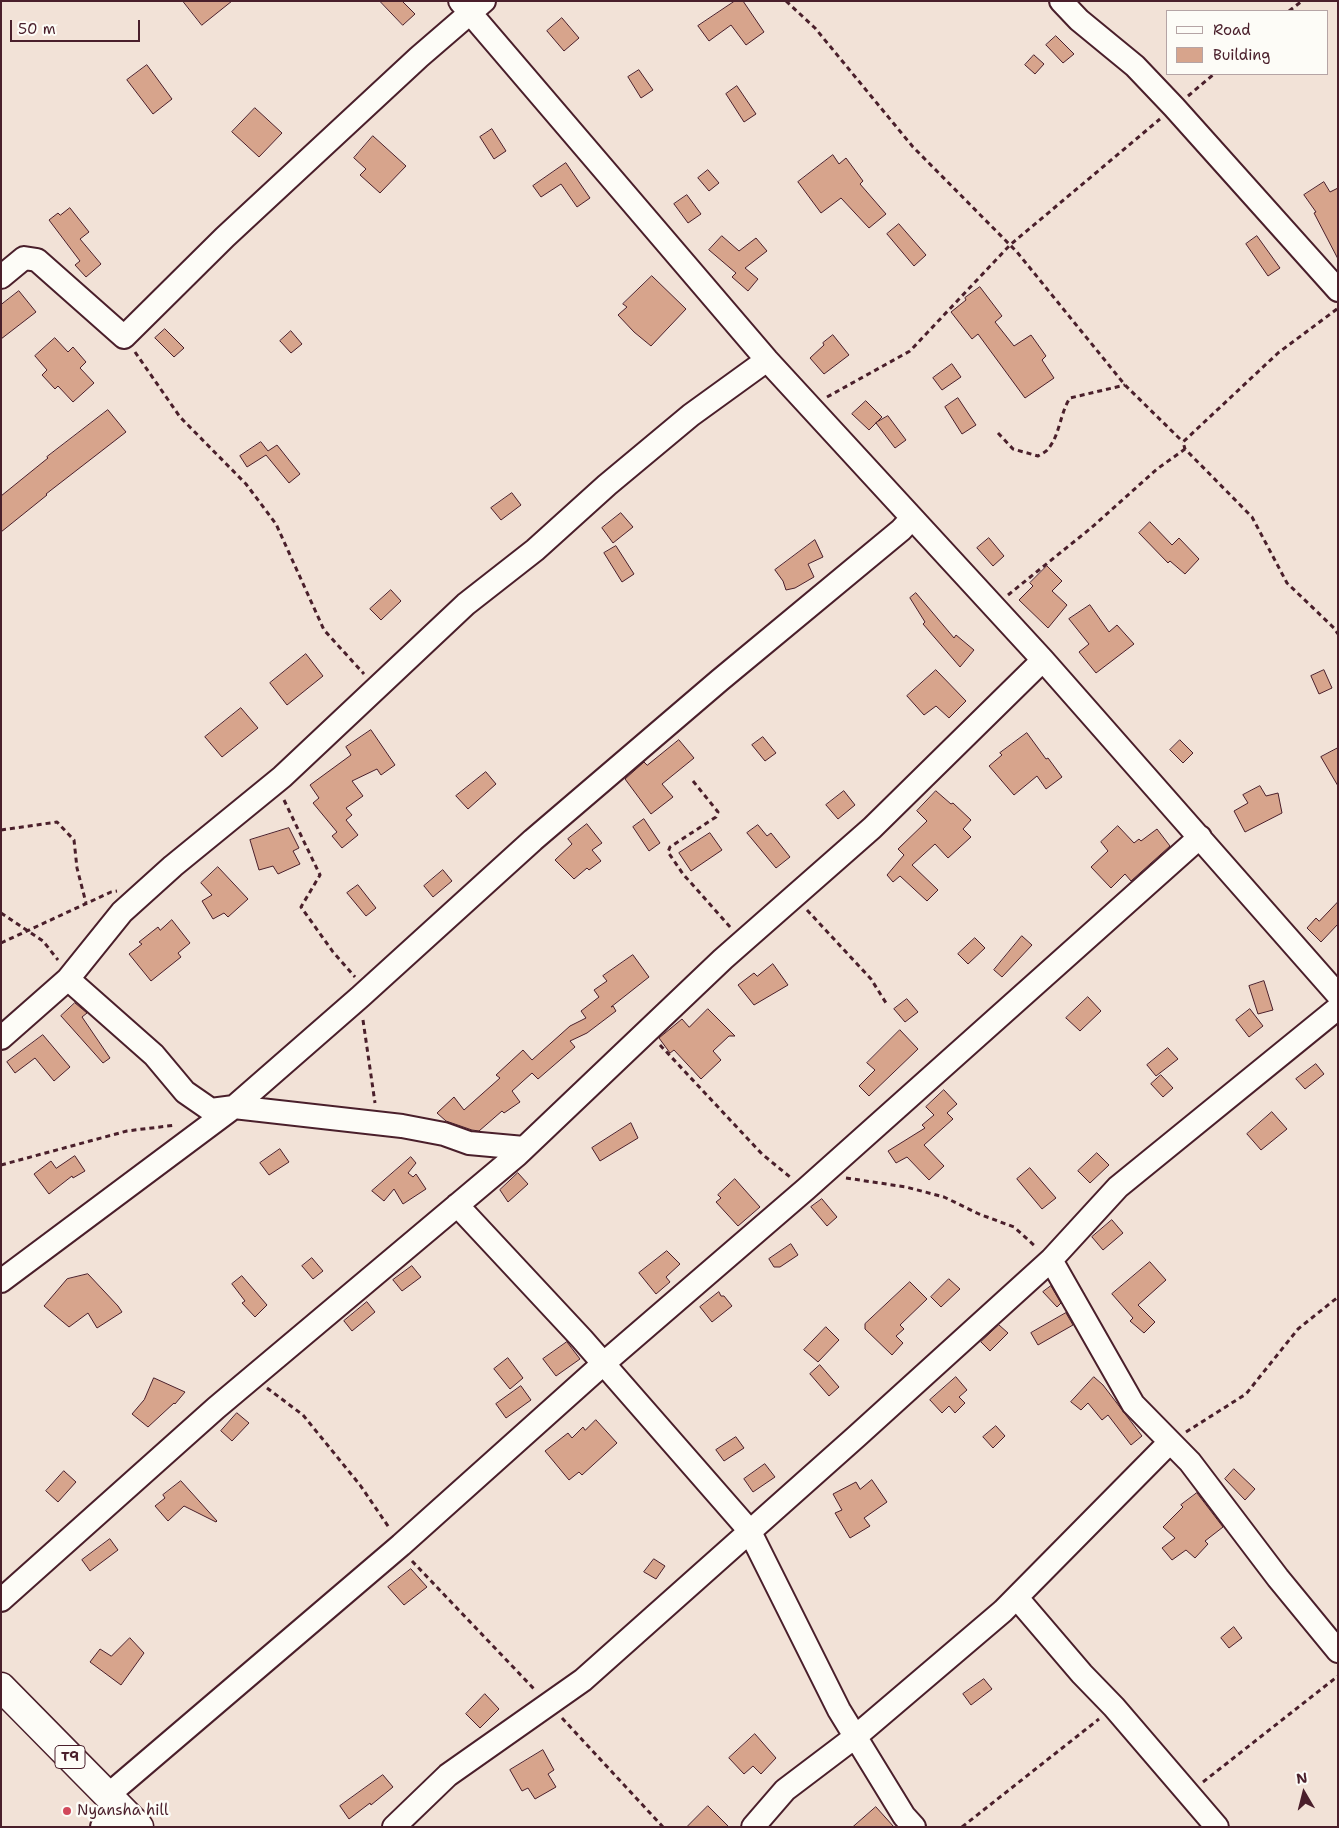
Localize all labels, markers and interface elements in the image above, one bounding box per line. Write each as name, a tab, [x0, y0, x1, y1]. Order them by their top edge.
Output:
scale bar	[12, 10, 142, 42]
legend	[1166, 10, 1329, 75]
text: 50 m	[18, 19, 56, 39]
text: Road	[1213, 20, 1251, 40]
text: Building	[1213, 45, 1270, 65]
road number: T9	[55, 1745, 85, 1768]
north arrow	[1279, 1768, 1329, 1818]
text: N	[1295, 1768, 1309, 1788]
place label: Nyansha hill	[77, 1802, 168, 1820]
marker: Nyansha hill	[61, 1805, 73, 1817]

